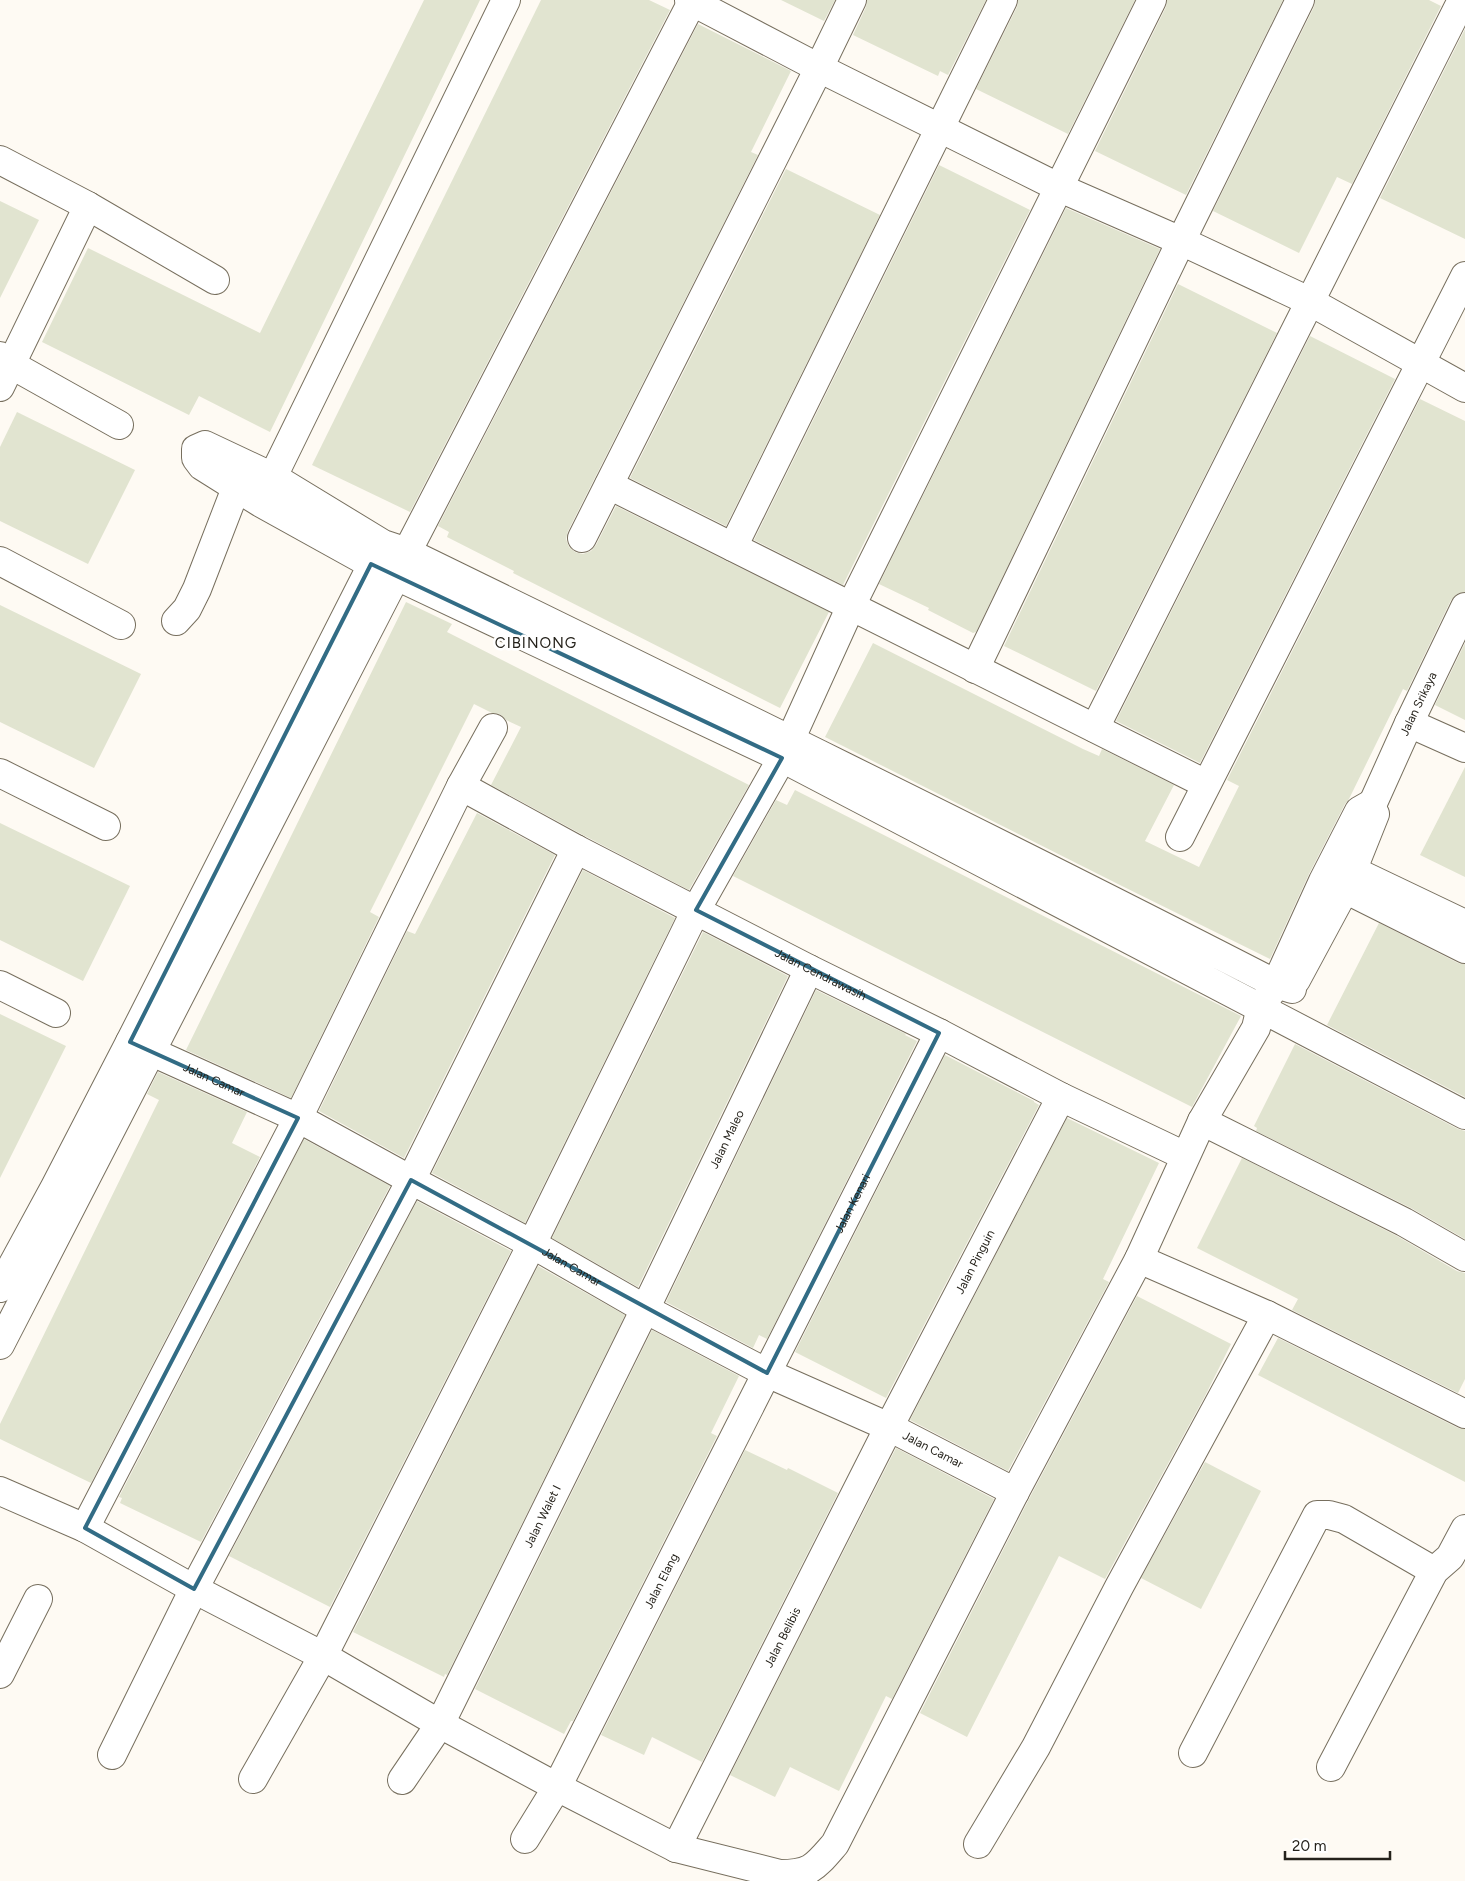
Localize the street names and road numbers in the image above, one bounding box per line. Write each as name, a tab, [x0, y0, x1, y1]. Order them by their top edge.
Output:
street label: Jalan Srikaya	[1397, 670, 1440, 738]
street label: Jalan Cendrawasih	[773, 946, 869, 1003]
street label: Jalan Camar	[181, 1060, 247, 1100]
street label: Jalan Maleo	[707, 1108, 747, 1171]
street label: Jalan Kenari	[832, 1172, 873, 1235]
street label: Jalan Pinguin	[953, 1227, 998, 1296]
street label: Jalan Camar	[540, 1244, 604, 1289]
street label: Jalan Camar	[900, 1428, 965, 1471]
street label: Jalan Walet I	[521, 1483, 564, 1550]
street label: Jalan Elang	[641, 1551, 681, 1611]
street label: Jalan Belibis	[762, 1605, 804, 1670]

